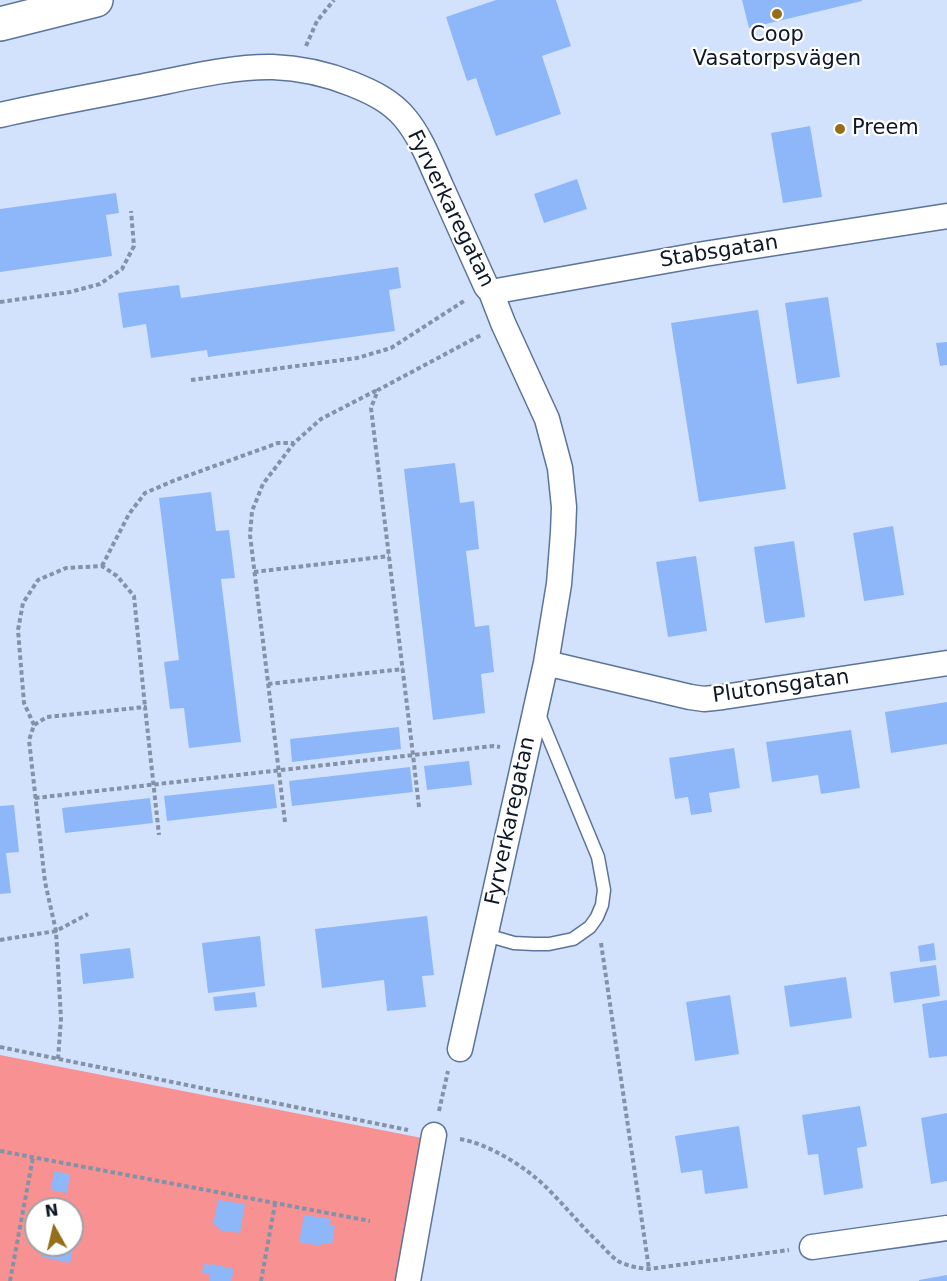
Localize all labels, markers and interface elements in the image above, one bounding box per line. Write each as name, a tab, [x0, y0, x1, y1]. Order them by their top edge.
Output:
marker: Coop Vasatorpsvägen	[770, 7, 784, 21]
place label: Coop Vasatorpsvägen	[693, 23, 861, 73]
place label: Preem	[852, 116, 919, 142]
marker: Preem	[833, 122, 847, 136]
street label: Fyrverkaregatan	[401, 126, 499, 292]
street label: Stabsgatan	[658, 230, 780, 274]
street label: Plutonsgatan	[711, 665, 851, 709]
street label: Fyrverkaregatan	[481, 734, 541, 908]
north arrow	[24, 1197, 84, 1257]
text: N	[44, 1200, 60, 1221]

